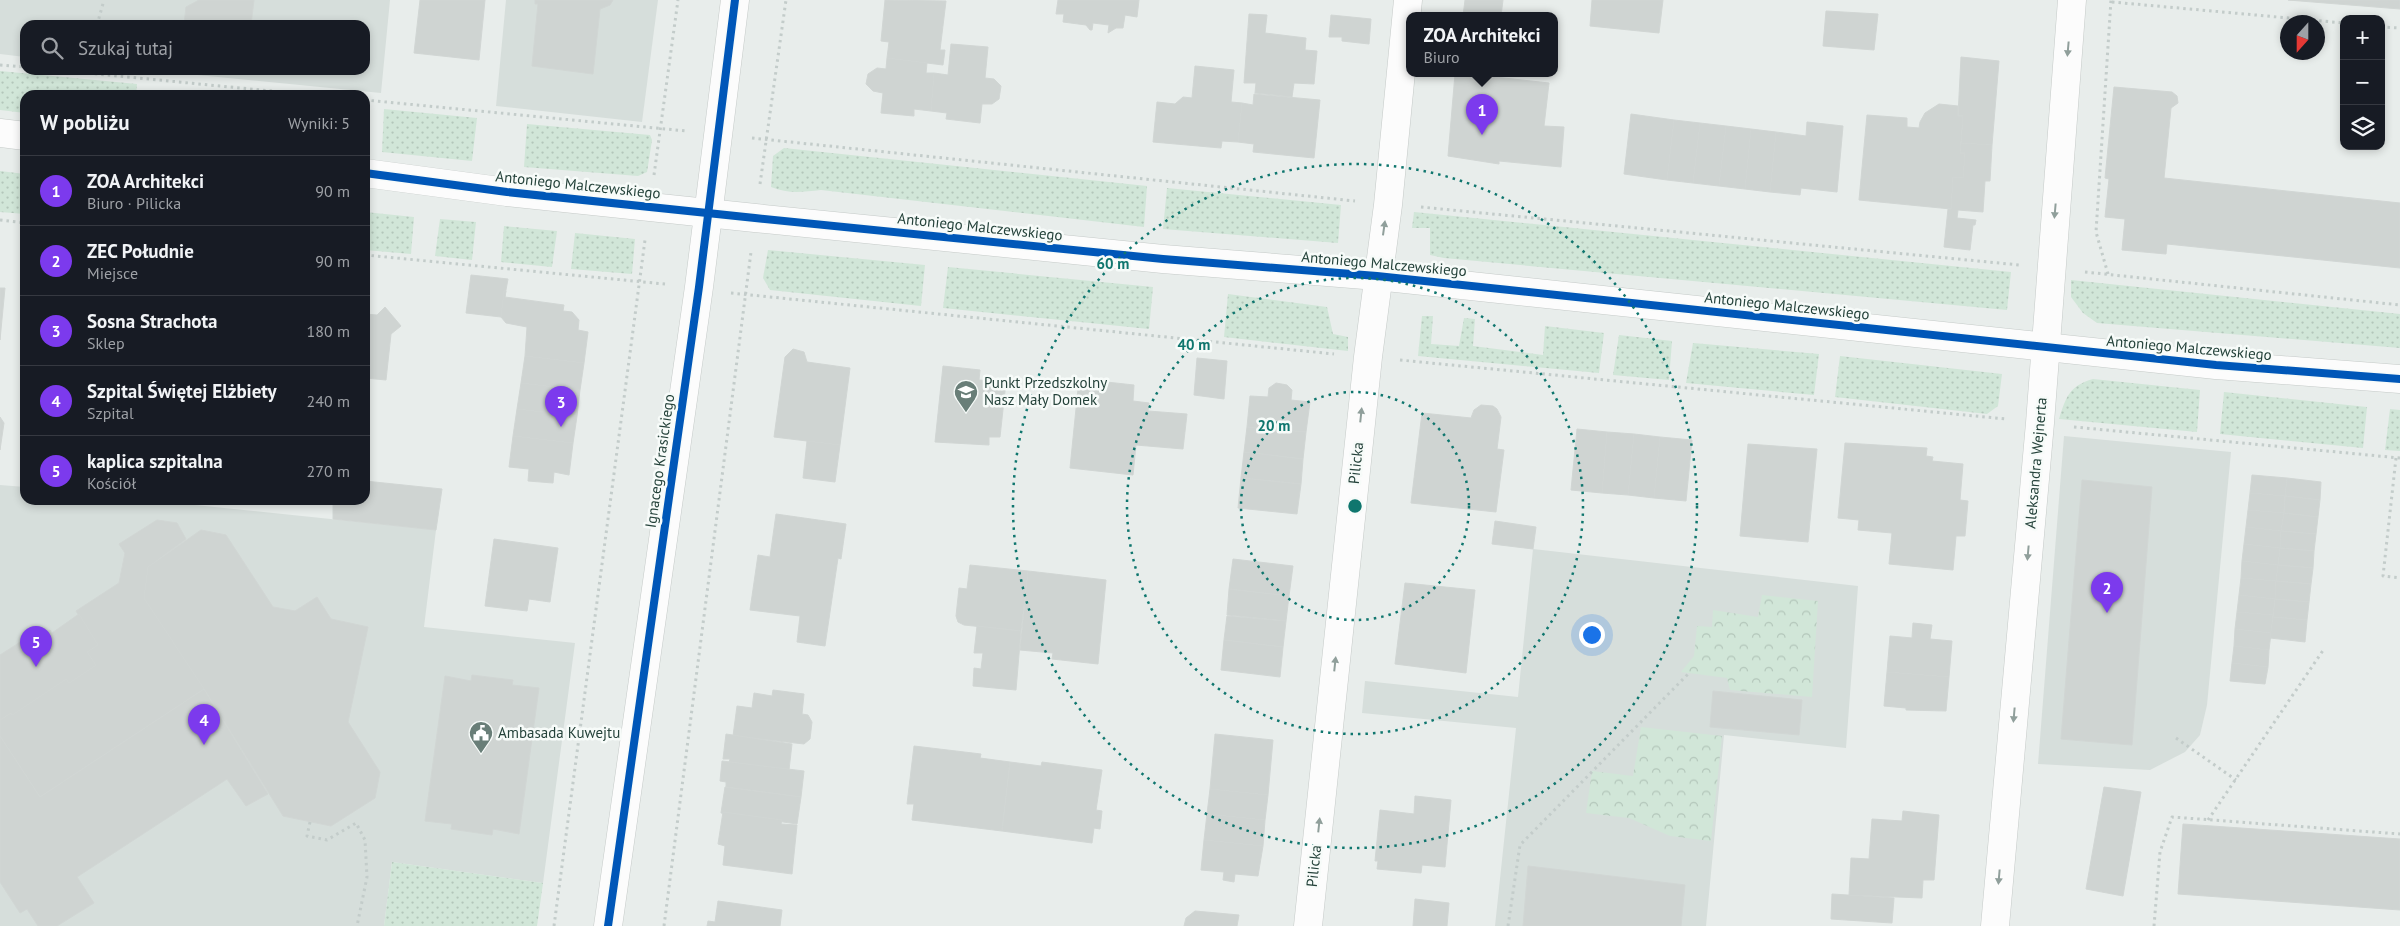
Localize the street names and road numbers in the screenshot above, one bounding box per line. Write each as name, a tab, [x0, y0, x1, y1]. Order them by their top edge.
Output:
street label: Antoniego Malczewskiego	[495, 166, 662, 203]
street label: Antoniego Malczewskiego	[897, 208, 1064, 245]
street label: Antoniego Malczewskiego	[1301, 247, 1468, 280]
street label: Antoniego Malczewskiego	[1704, 287, 1871, 324]
street label: Antoniego Malczewskiego	[2106, 331, 2273, 364]
street label: Ignacego Krasickiego	[641, 393, 678, 529]
street label: Aleksandra Wejnerta	[2020, 397, 2051, 529]
street label: Pilicka	[1344, 441, 1367, 485]
street label: Pilicka	[1302, 844, 1325, 888]

